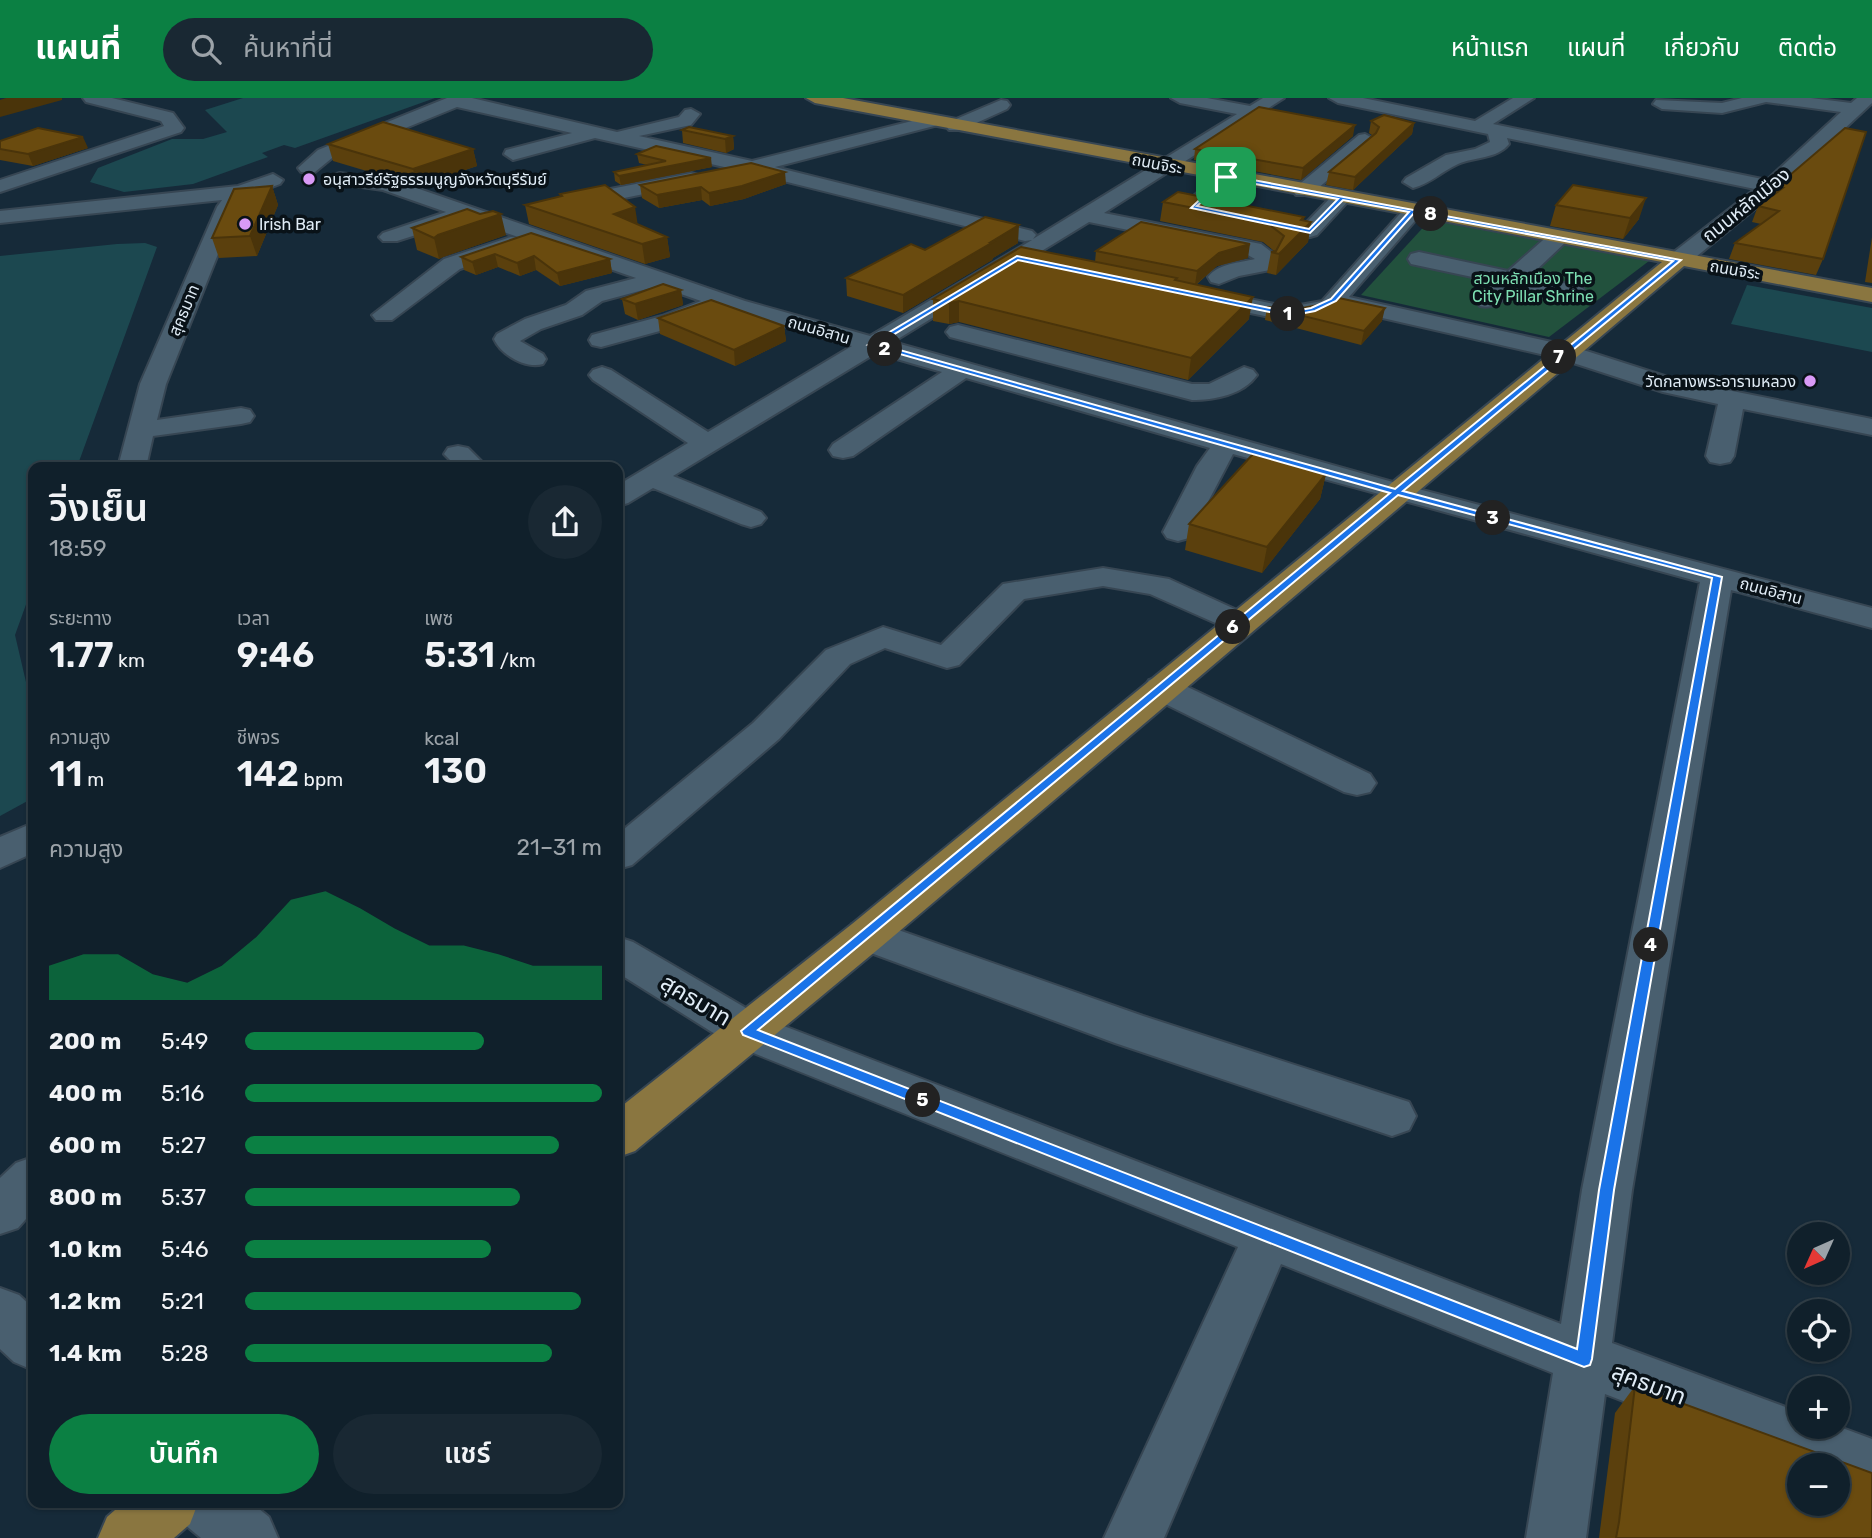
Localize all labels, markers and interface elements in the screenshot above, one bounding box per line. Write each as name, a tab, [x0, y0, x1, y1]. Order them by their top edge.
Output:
search box	[163, 18, 653, 81]
text: แผนที่	[35, 28, 121, 67]
icon: search	[187, 30, 225, 68]
text: ค้นหาที่นี่	[243, 33, 333, 64]
text: หน้าแรก	[1451, 34, 1529, 62]
text: แผนที่	[1567, 34, 1625, 62]
text: เกี่ยวกับ	[1663, 34, 1740, 62]
text: ติดต่อ	[1778, 34, 1837, 62]
pin	[1196, 147, 1256, 207]
street label: ถนนจิระ	[1130, 150, 1184, 178]
icon: arrive	[1207, 158, 1245, 196]
street label: ถนนหลักเมือง	[1697, 163, 1795, 247]
place label: อนุสาวรีย์รัฐธรรมนูญจังหวัดบุรีรัมย์	[323, 170, 547, 189]
marker: อนุสาวรีย์รัฐธรรมนูญจังหวัดบุรีรัมย์	[301, 171, 317, 187]
pin: 8	[1414, 197, 1448, 232]
text: 8	[1424, 202, 1437, 225]
place label: Irish Bar	[259, 215, 321, 234]
marker: Irish Bar	[237, 216, 253, 232]
street label: ถนนจิระ	[1708, 256, 1762, 284]
park label: สวนหลักเมือง The City Pillar Shrine	[1472, 269, 1594, 306]
street label: สุคธมาท	[165, 282, 203, 338]
pin: 1	[1270, 296, 1306, 332]
text: 1	[1283, 302, 1292, 325]
street label: ถนนอิสาน	[786, 312, 852, 348]
pin: 2	[868, 331, 903, 366]
text: 2	[878, 337, 891, 360]
pin: 7	[1542, 340, 1576, 374]
text: 7	[1553, 345, 1564, 368]
place label: วัดกลางพระอารามหลวง	[1645, 372, 1796, 391]
marker: วัดกลางพระอารามหลวง	[1802, 373, 1818, 389]
text: วิ่งเย็น	[49, 485, 148, 531]
button: share	[528, 485, 602, 559]
pin: 3	[1476, 500, 1510, 536]
text: 3	[1486, 506, 1499, 529]
text: 18:59	[49, 534, 107, 562]
street label: ถนนอิสาน	[1738, 574, 1804, 608]
text: ระยะทาง	[49, 607, 112, 630]
text: เวลา	[237, 607, 270, 630]
text: เพซ	[424, 607, 453, 630]
pin: 6	[1216, 610, 1250, 644]
text: 6	[1226, 615, 1239, 638]
text: 1.77	[49, 634, 113, 676]
text: 9:46	[237, 634, 314, 676]
text: 5:31	[424, 634, 495, 676]
text: km	[113, 649, 145, 672]
text: /km	[495, 649, 536, 672]
text: ความสูง	[49, 726, 110, 749]
text: ชีพจร	[237, 726, 280, 749]
text: kcal	[424, 727, 459, 750]
text: 130	[424, 750, 487, 792]
text: 11	[49, 753, 83, 795]
text: 142	[237, 753, 299, 795]
text: m	[83, 768, 104, 791]
text: bpm	[299, 768, 343, 791]
text: 21–31 m	[517, 833, 602, 861]
text: ความสูง	[49, 835, 123, 863]
pin: 4	[1634, 928, 1668, 962]
text: 4	[1644, 933, 1657, 956]
street label: สุคธมาท	[656, 968, 736, 1032]
text: 200 m	[49, 1027, 121, 1055]
text: 5:49	[161, 1027, 208, 1055]
text: 400 m	[49, 1079, 122, 1107]
text: 5:16	[161, 1079, 204, 1107]
pin: 5	[906, 1082, 940, 1118]
text: 5	[916, 1088, 929, 1111]
text: 600 m	[49, 1131, 121, 1159]
text: 5:27	[161, 1131, 206, 1159]
text: 800 m	[49, 1183, 122, 1211]
text: 5:37	[161, 1183, 206, 1211]
north arrow	[1787, 1222, 1850, 1284]
map controls	[1787, 1222, 1850, 1516]
text: 1.0 km	[49, 1235, 122, 1263]
text: 5:46	[161, 1235, 209, 1263]
text: 1.2 km	[49, 1287, 121, 1315]
text: 5:21	[161, 1287, 204, 1315]
button: locate	[1787, 1299, 1850, 1362]
text: 1.4 km	[49, 1339, 122, 1367]
text: 5:28	[161, 1339, 209, 1367]
street label: สุคธมาท	[1608, 1357, 1690, 1411]
button: +	[1787, 1376, 1850, 1439]
button: บันทึก	[49, 1414, 319, 1494]
button: แชร์	[333, 1414, 602, 1494]
button: −	[1787, 1453, 1850, 1516]

